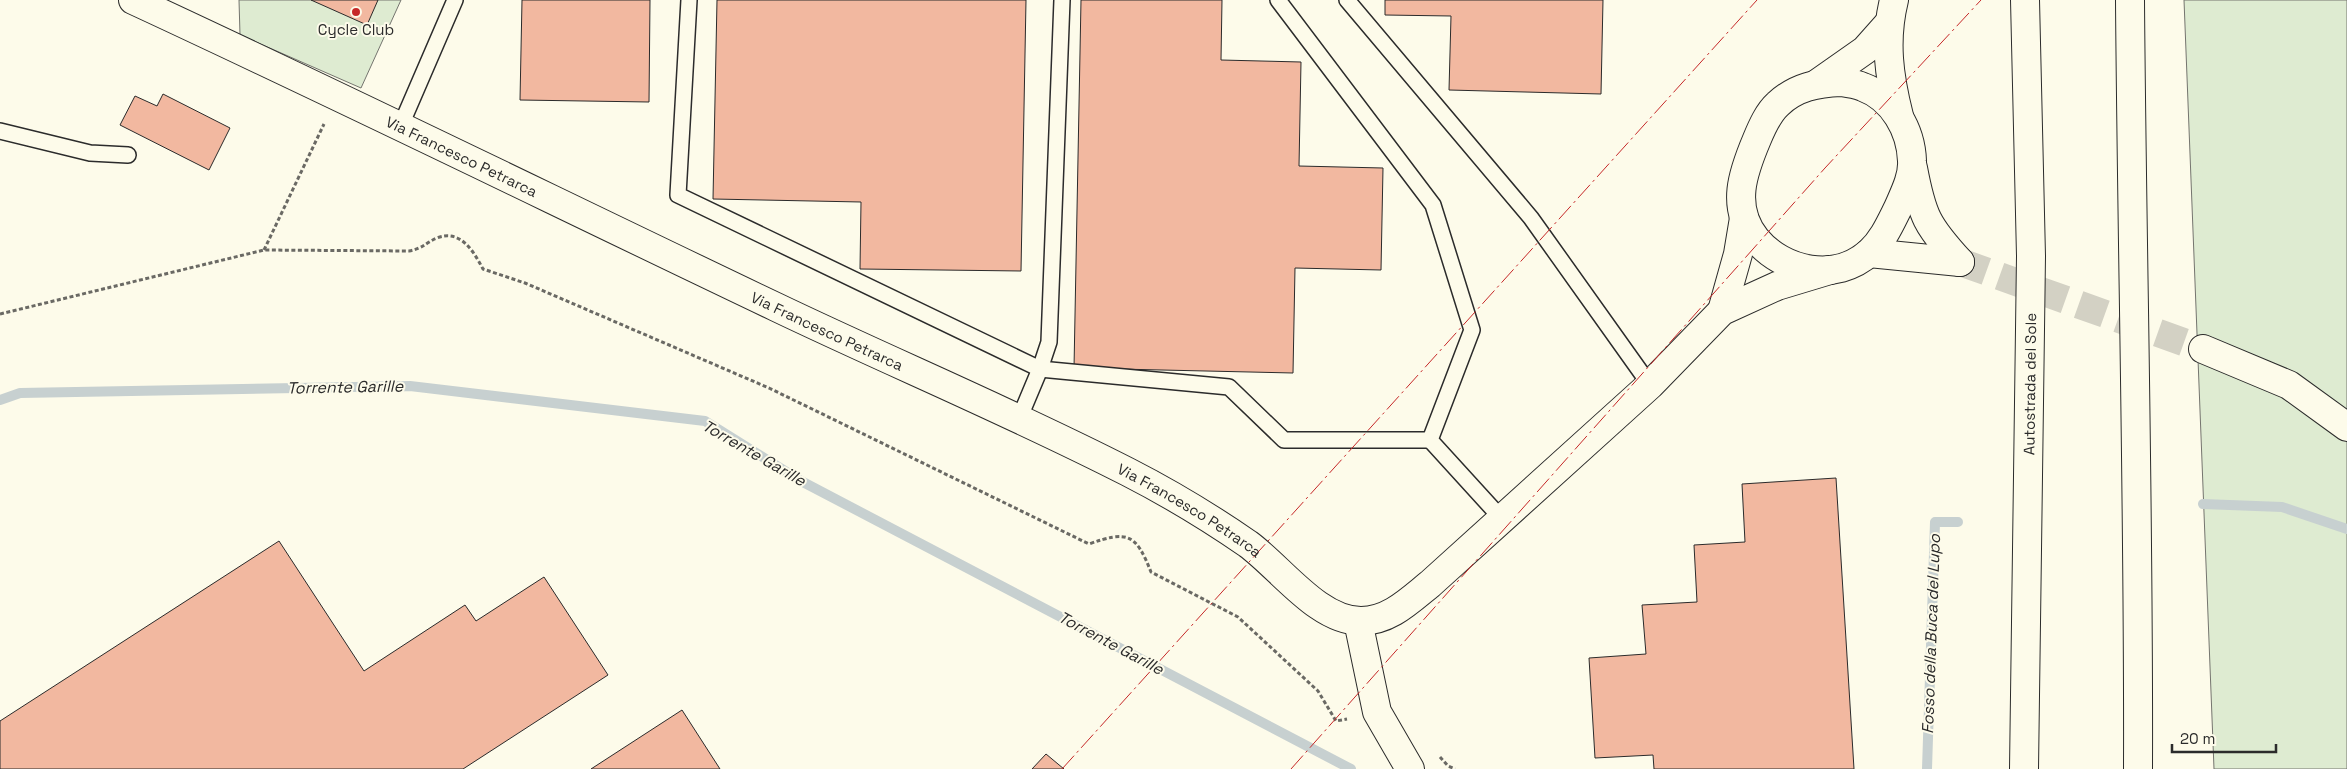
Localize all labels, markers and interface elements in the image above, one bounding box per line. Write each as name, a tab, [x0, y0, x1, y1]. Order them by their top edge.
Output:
marker: Cycle Club	[350, 6, 362, 18]
place label: Cycle Club	[318, 20, 394, 39]
street label: Via Francesco Petrarca	[383, 111, 541, 201]
street label: Via Francesco Petrarca	[748, 287, 907, 374]
street label: Autostrada del Sole	[2019, 313, 2040, 455]
water label: Torrente Garille	[287, 375, 404, 399]
water label: Torrente Garille	[698, 415, 810, 491]
street label: Via Francesco Petrarca	[1114, 459, 1266, 561]
water label: Fosso della Buca del Lupo	[1917, 533, 1945, 734]
water label: Torrente Garille	[1055, 606, 1168, 680]
scale bar	[2172, 722, 2276, 754]
text: 20 m	[2180, 729, 2215, 748]

